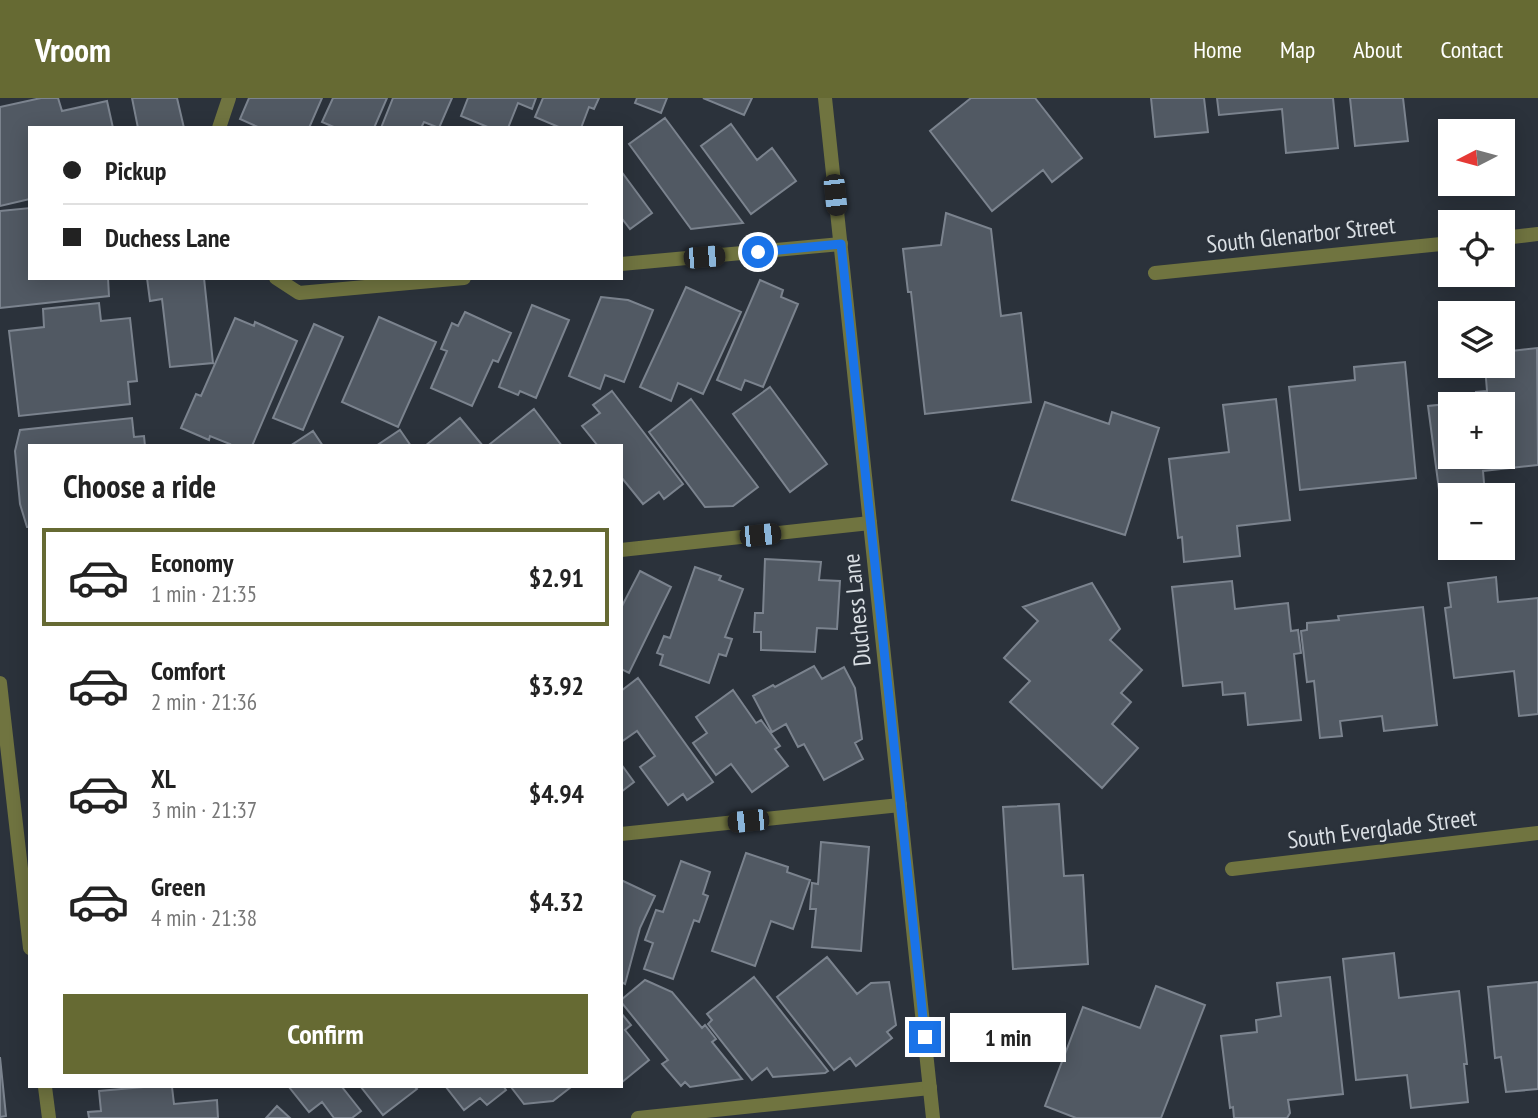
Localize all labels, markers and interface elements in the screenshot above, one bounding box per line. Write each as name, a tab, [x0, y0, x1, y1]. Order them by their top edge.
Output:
text: Vroom	[35, 28, 111, 71]
text: Home	[1193, 34, 1242, 65]
text: Map	[1280, 34, 1315, 65]
text: About	[1353, 34, 1402, 65]
text: Contact	[1440, 34, 1503, 65]
north arrow	[1438, 119, 1516, 196]
map controls	[1438, 119, 1515, 560]
text: Pickup	[105, 154, 166, 187]
car	[823, 173, 848, 217]
street label: South Glenarbor Street	[1205, 209, 1397, 260]
button: locate	[1438, 210, 1515, 287]
text: Duchess Lane	[105, 221, 231, 254]
route start	[742, 236, 774, 268]
car	[683, 245, 726, 269]
button: layers	[1438, 301, 1515, 378]
button: +	[1438, 392, 1515, 469]
text: Choose a ride	[63, 465, 216, 507]
button: −	[1438, 483, 1515, 560]
car	[739, 522, 782, 548]
icon: car	[67, 546, 130, 609]
text: Economy	[151, 546, 233, 579]
street label: Duchess Lane	[835, 552, 878, 668]
text: $2.91	[529, 561, 584, 594]
text: 1 min · 21:35	[151, 579, 257, 608]
icon: car	[67, 654, 130, 717]
text: Comfort	[151, 654, 225, 687]
text: $3.92	[529, 669, 584, 702]
text: 2 min · 21:36	[151, 687, 257, 716]
icon: car	[67, 762, 130, 825]
text: XL	[151, 762, 176, 795]
text: $4.94	[529, 777, 584, 810]
text: 3 min · 21:37	[151, 795, 257, 824]
street label: South Everglade Street	[1286, 801, 1479, 855]
car	[727, 808, 770, 834]
icon: car	[67, 870, 130, 933]
text: Green	[151, 870, 206, 903]
text: $4.32	[529, 885, 584, 918]
text: 4 min · 21:38	[151, 903, 257, 932]
button: Confirm	[63, 994, 588, 1074]
callout: 1 min	[950, 1012, 1065, 1062]
route end	[909, 1021, 941, 1053]
text: 1 min	[985, 1023, 1031, 1052]

